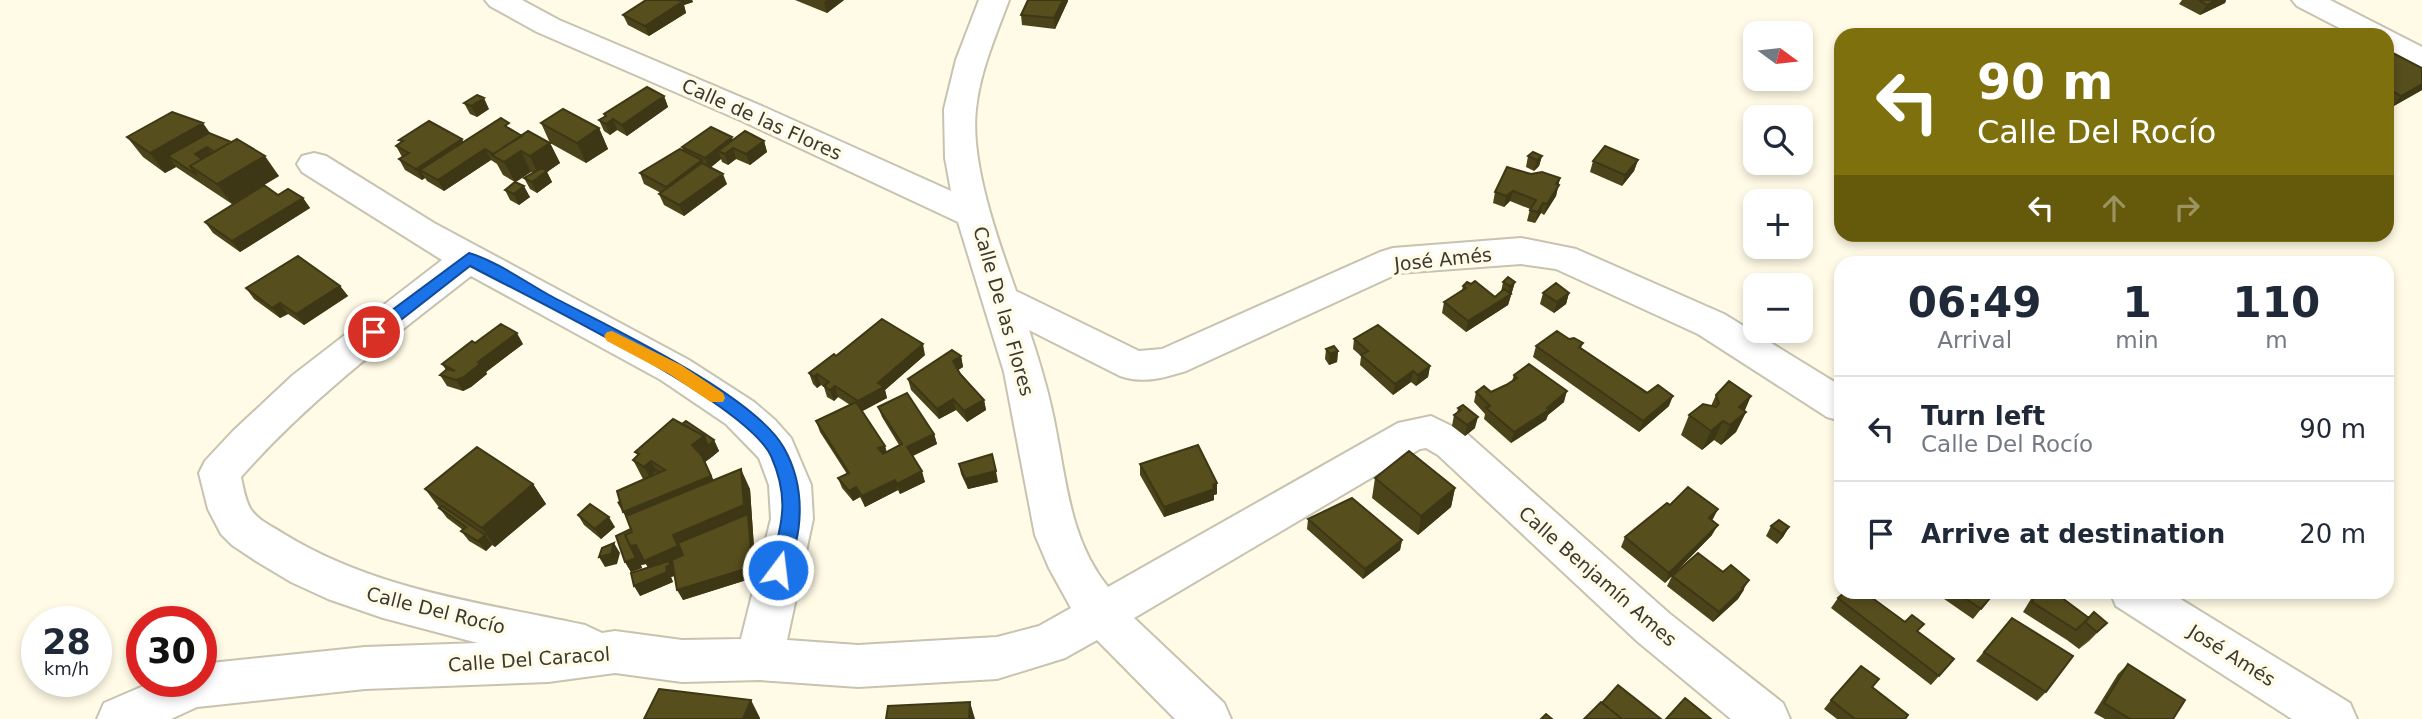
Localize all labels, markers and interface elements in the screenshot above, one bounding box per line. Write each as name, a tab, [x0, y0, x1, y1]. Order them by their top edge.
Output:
north arrow	[1743, 21, 1813, 91]
map controls	[1743, 21, 1813, 343]
text: 90 m	[1977, 54, 2113, 111]
icon: left	[1862, 56, 1953, 147]
street label: Calle de las Flores	[679, 74, 845, 164]
button: search	[1743, 105, 1813, 175]
text: Calle Del Rocío	[1977, 113, 2216, 151]
button: +	[1743, 189, 1813, 259]
icon: left	[2022, 189, 2060, 227]
icon: ahead	[2095, 189, 2133, 227]
icon: right	[2168, 189, 2206, 227]
street label: Calle De las Flores	[969, 224, 1039, 398]
street label: José Amés	[1392, 243, 1493, 275]
button: −	[1743, 273, 1813, 343]
text: 06:49	[1908, 278, 2042, 327]
text: 1	[2122, 278, 2152, 327]
text: 110	[2233, 278, 2320, 327]
pin	[344, 302, 404, 362]
icon: arrive	[355, 313, 393, 351]
text: Arrival	[1937, 327, 2012, 353]
text: min	[2115, 327, 2159, 353]
text: m	[2265, 327, 2288, 353]
text: Turn left	[1921, 401, 2045, 431]
icon: left	[1862, 410, 1900, 448]
text: 90 m	[2299, 414, 2366, 444]
text: Calle Del Rocío	[1921, 431, 2093, 457]
street label: Calle Benjamín Ames	[1515, 501, 1681, 651]
icon: arrive	[1862, 515, 1900, 553]
text: Arrive at destination	[1921, 519, 2225, 549]
text: 20 m	[2299, 519, 2366, 549]
position arrow	[741, 533, 815, 607]
street label: Calle Del Rocío	[364, 582, 508, 638]
speed limit sign: 30	[126, 606, 217, 697]
street label: José Amés	[2184, 619, 2279, 690]
text: 28	[42, 622, 91, 662]
street label: Calle Del Caracol	[447, 642, 611, 676]
text: km/h	[44, 658, 89, 679]

